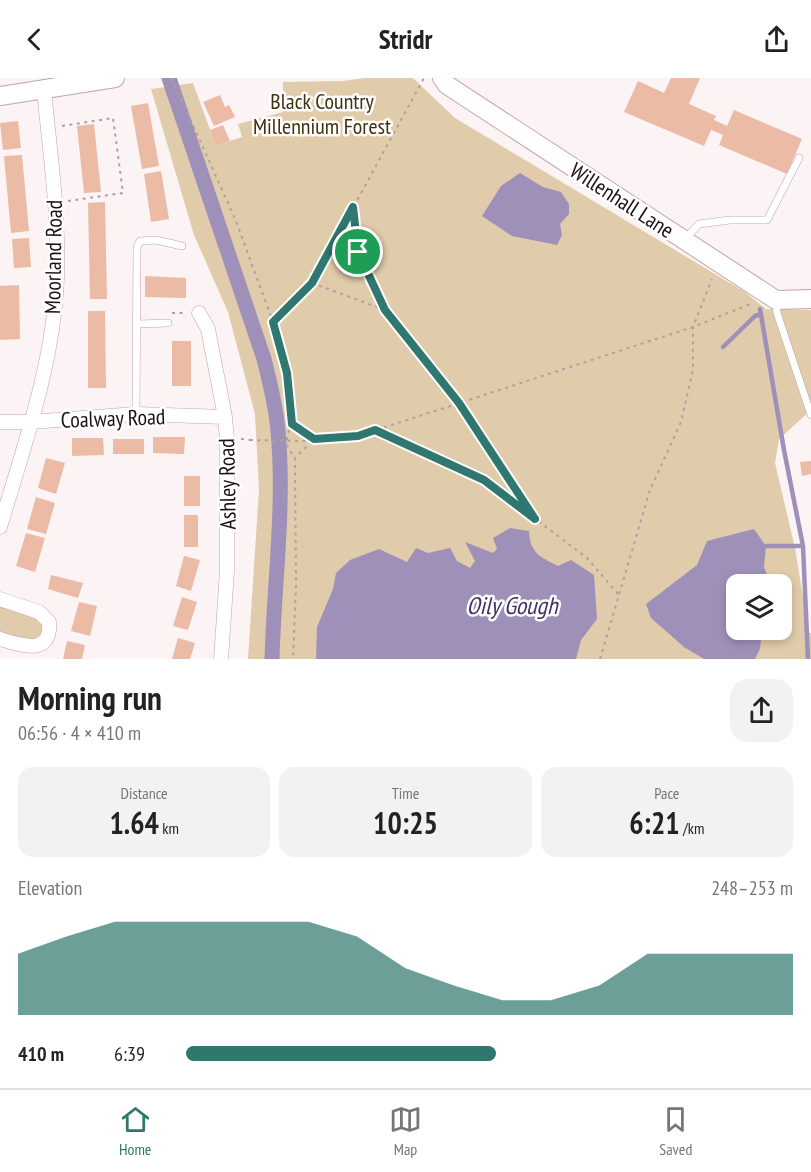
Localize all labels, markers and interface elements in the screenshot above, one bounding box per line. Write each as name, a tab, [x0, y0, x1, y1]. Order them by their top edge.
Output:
text: Stridr	[379, 22, 432, 56]
icon: back	[18, 23, 51, 56]
icon: share	[760, 23, 793, 56]
park label: Black Country Millennium Forest	[253, 87, 391, 140]
street label: Willenhall Lane	[565, 156, 679, 244]
street label: Moorland Road	[38, 200, 68, 314]
pin	[332, 226, 383, 277]
icon: arrive	[341, 235, 374, 268]
street label: Coalway Road	[60, 402, 166, 434]
street label: Ashley Road	[212, 438, 242, 530]
map controls	[726, 574, 792, 640]
button: layers	[726, 574, 792, 640]
water label: Oily Gough	[467, 590, 559, 621]
text: Morning run	[18, 676, 162, 719]
button: share	[730, 679, 793, 742]
text: 06:56 · 4 × 410 m	[18, 720, 141, 746]
text: Distance	[121, 783, 168, 803]
text: Time	[392, 783, 419, 803]
text: Pace	[654, 783, 679, 803]
text: 1.64	[109, 803, 159, 842]
text: 10:25	[373, 803, 438, 842]
text: 6:21	[629, 803, 680, 842]
text: km	[159, 818, 179, 838]
text: /km	[680, 818, 704, 838]
text: Elevation	[18, 875, 82, 901]
text: 248–253 m	[711, 875, 793, 901]
text: 410 m	[18, 1041, 64, 1067]
text: 6:39	[114, 1041, 145, 1067]
tab: Home	[119, 1103, 152, 1159]
tab: Map	[389, 1103, 422, 1159]
tab: Saved	[659, 1103, 692, 1159]

